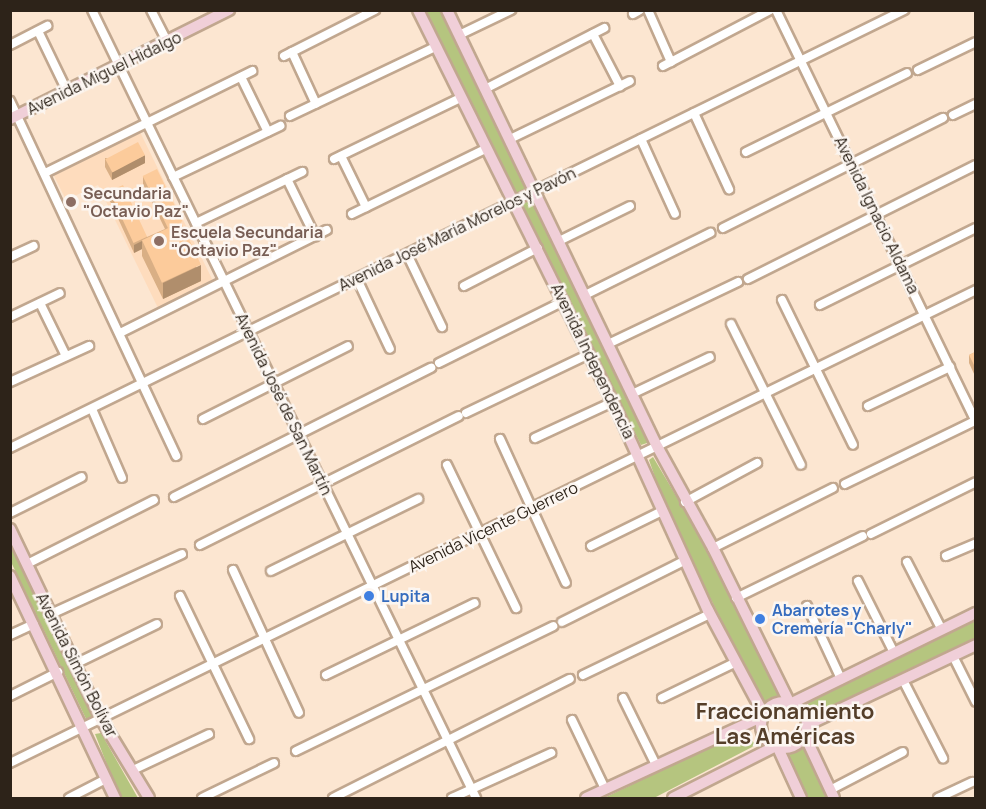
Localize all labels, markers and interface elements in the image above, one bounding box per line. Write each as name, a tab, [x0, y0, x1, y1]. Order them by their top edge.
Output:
street label: Avenida Miguel Hidalgo	[24, 27, 184, 119]
street label: Avenida Ignacio Aldama	[831, 133, 923, 297]
street label: Avenida José María Morelos y Pavón	[335, 163, 579, 295]
place label: Secundaria "Octavio Paz"	[83, 183, 189, 221]
marker: Secundaria "Octavio Paz"	[64, 195, 78, 209]
place label: Escuela Secundaria "Octavio Paz"	[171, 222, 323, 260]
marker: Escuela Secundaria "Octavio Paz"	[152, 234, 166, 248]
street label: Avenida Independencia	[547, 280, 639, 442]
street label: Avenida José de San Martín	[231, 310, 337, 498]
street label: Avenida Vicente Guerrero	[405, 478, 581, 576]
place label: Lupita	[381, 586, 430, 606]
marker: Lupita	[362, 589, 376, 603]
street label: Avenida Simón Bolívar	[32, 590, 122, 740]
place label: Abarrotes y Cremería "Charly"	[772, 600, 912, 638]
marker: Abarrotes y Cremería "Charly"	[753, 612, 767, 626]
district label: Fraccionamiento Las Américas	[696, 698, 874, 750]

